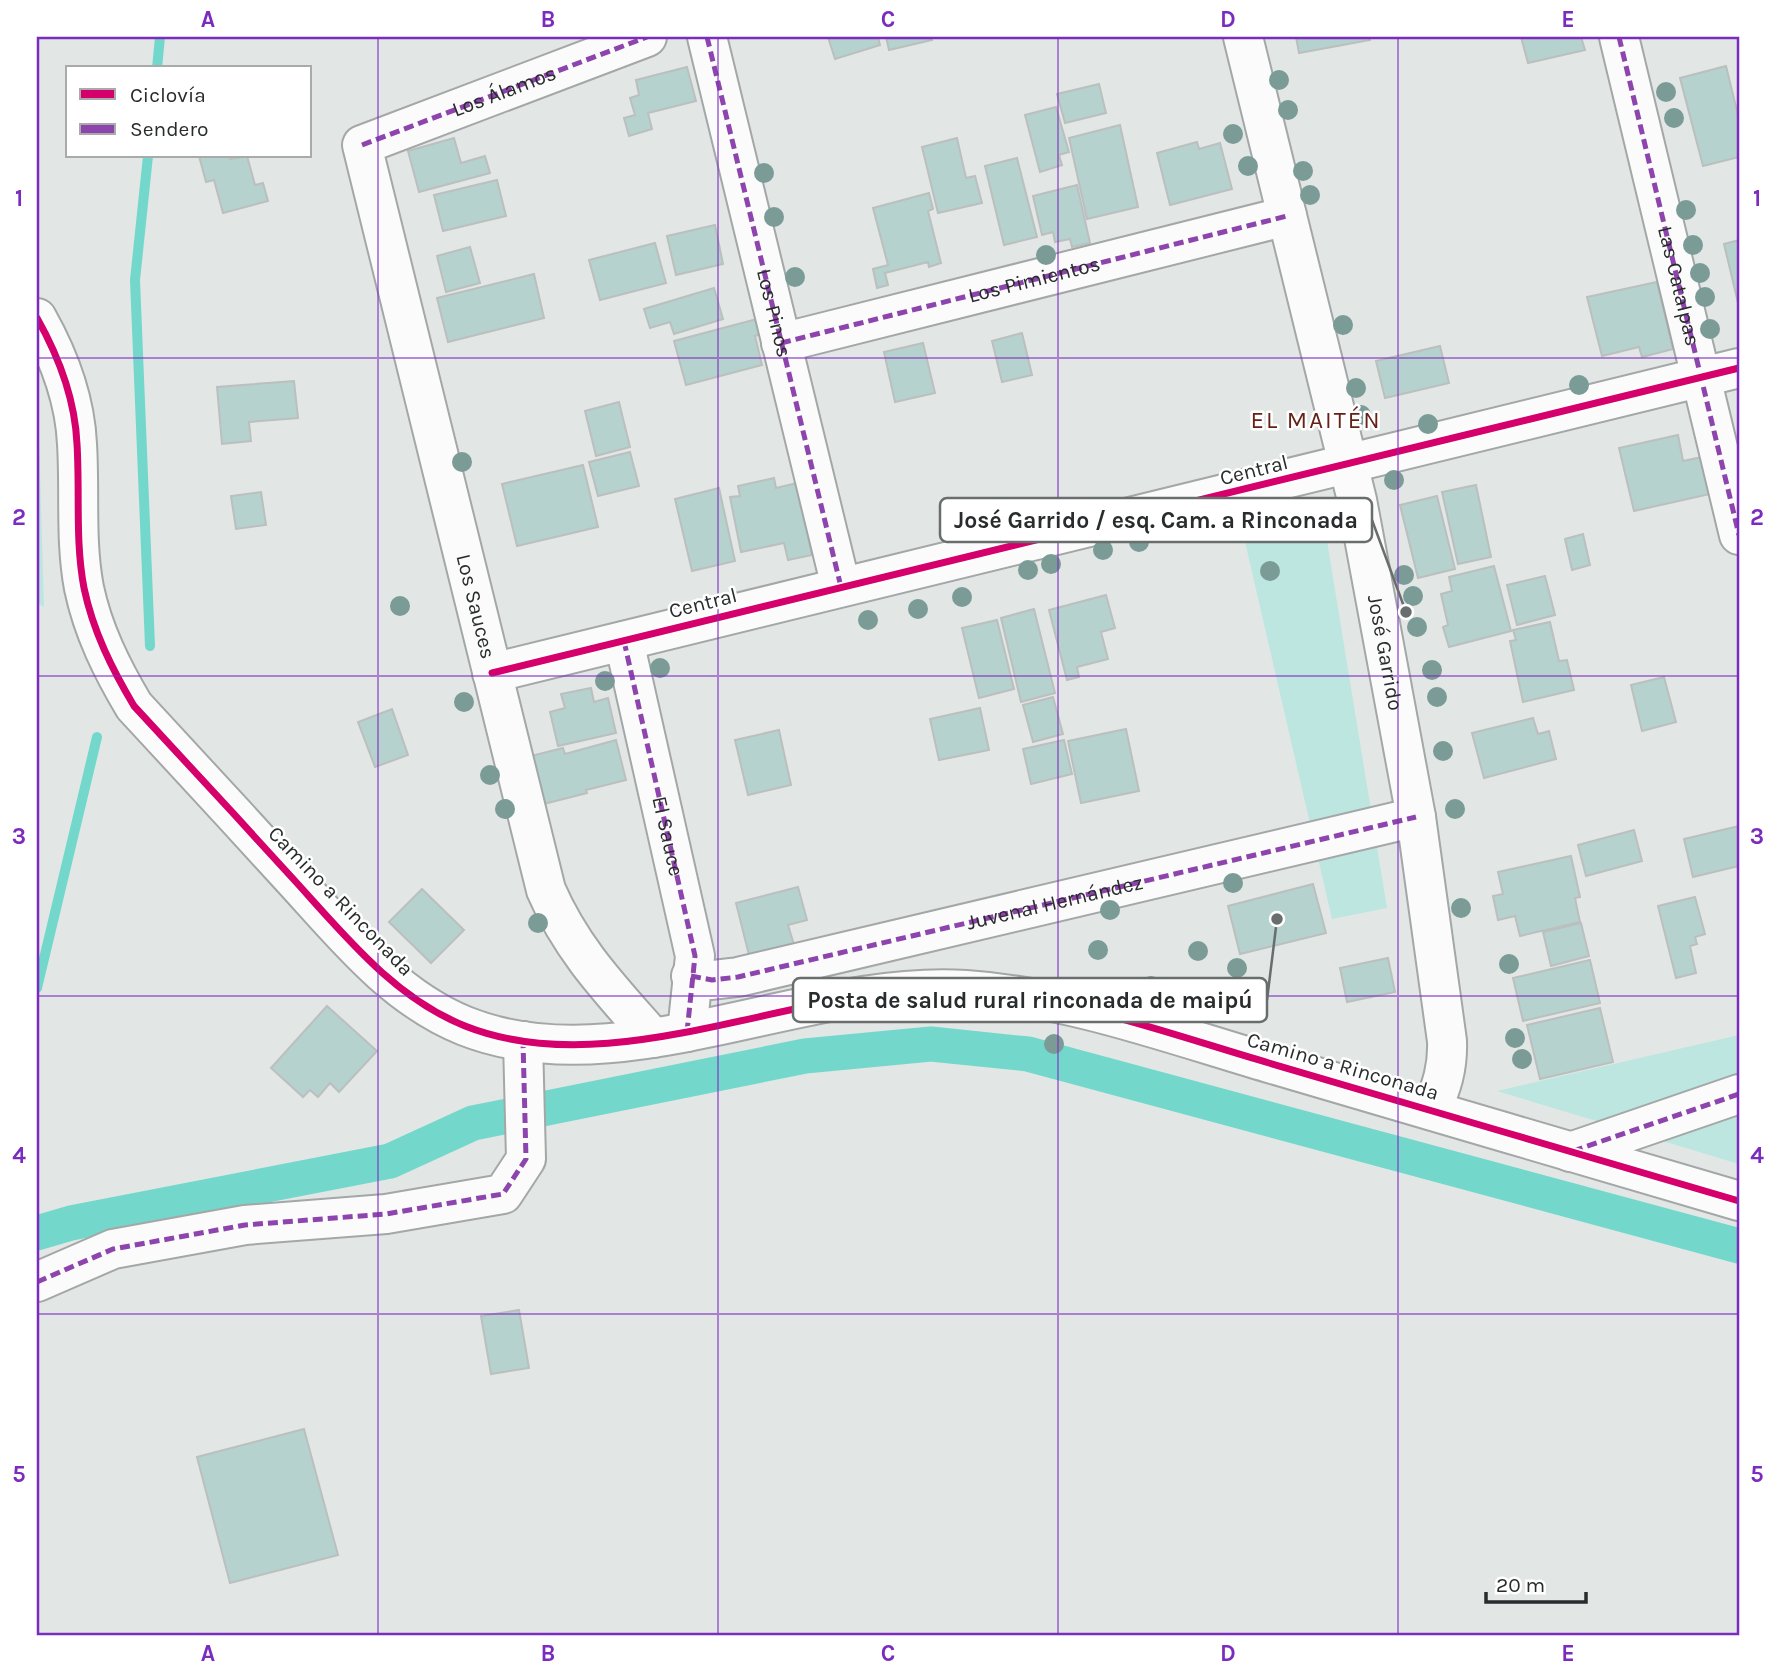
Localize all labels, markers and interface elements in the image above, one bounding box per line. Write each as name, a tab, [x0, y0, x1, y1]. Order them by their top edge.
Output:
text: A	[201, 6, 215, 33]
text: B	[541, 6, 555, 33]
text: C	[881, 6, 895, 33]
text: D	[1220, 6, 1236, 33]
text: E	[1561, 6, 1575, 33]
street label: Los Álamos	[449, 61, 559, 122]
legend	[66, 66, 312, 158]
text: Ciclovía	[130, 83, 206, 107]
text: Sendero	[130, 117, 208, 141]
text: 1	[15, 185, 23, 212]
text: 1	[1753, 185, 1761, 212]
street label: Las Catalpas	[1653, 224, 1705, 348]
street label: Los Pimientos	[966, 251, 1103, 308]
street label: Los Pinos	[752, 266, 797, 360]
district label: EL MAITÉN	[1250, 405, 1382, 434]
street label: Central	[1217, 450, 1291, 490]
callout: José Garrido / esq. Cam. a Rinconada	[940, 498, 1372, 542]
text: 2	[12, 504, 26, 531]
text: 2	[1750, 504, 1764, 531]
text: José Garrido / esq. Cam. a Rinconada	[954, 507, 1358, 534]
street label: Los Sauces	[451, 552, 500, 661]
street label: Central	[666, 583, 740, 623]
street label: José Garrido	[1363, 593, 1408, 712]
street label: El Sauce	[647, 794, 689, 878]
street label: Camino a Rinconada	[263, 821, 419, 981]
text: 3	[12, 823, 26, 850]
text: 3	[1750, 823, 1764, 850]
street label: Juvenal Hernández	[964, 870, 1145, 935]
callout: Posta de salud rural rinconada de maipú	[793, 978, 1267, 1022]
text: Posta de salud rural rinconada de maipú	[807, 987, 1253, 1014]
street label: Camino a Rinconada	[1244, 1027, 1442, 1105]
text: 4	[12, 1142, 26, 1169]
text: 4	[1750, 1142, 1764, 1169]
text: 5	[12, 1461, 26, 1488]
text: 5	[1750, 1461, 1764, 1488]
scale bar	[1486, 1560, 1585, 1604]
text: 20 m	[1496, 1573, 1545, 1597]
text: A	[201, 1640, 215, 1667]
text: B	[541, 1640, 555, 1667]
text: C	[881, 1640, 895, 1667]
text: D	[1220, 1640, 1236, 1667]
text: E	[1561, 1640, 1575, 1667]

